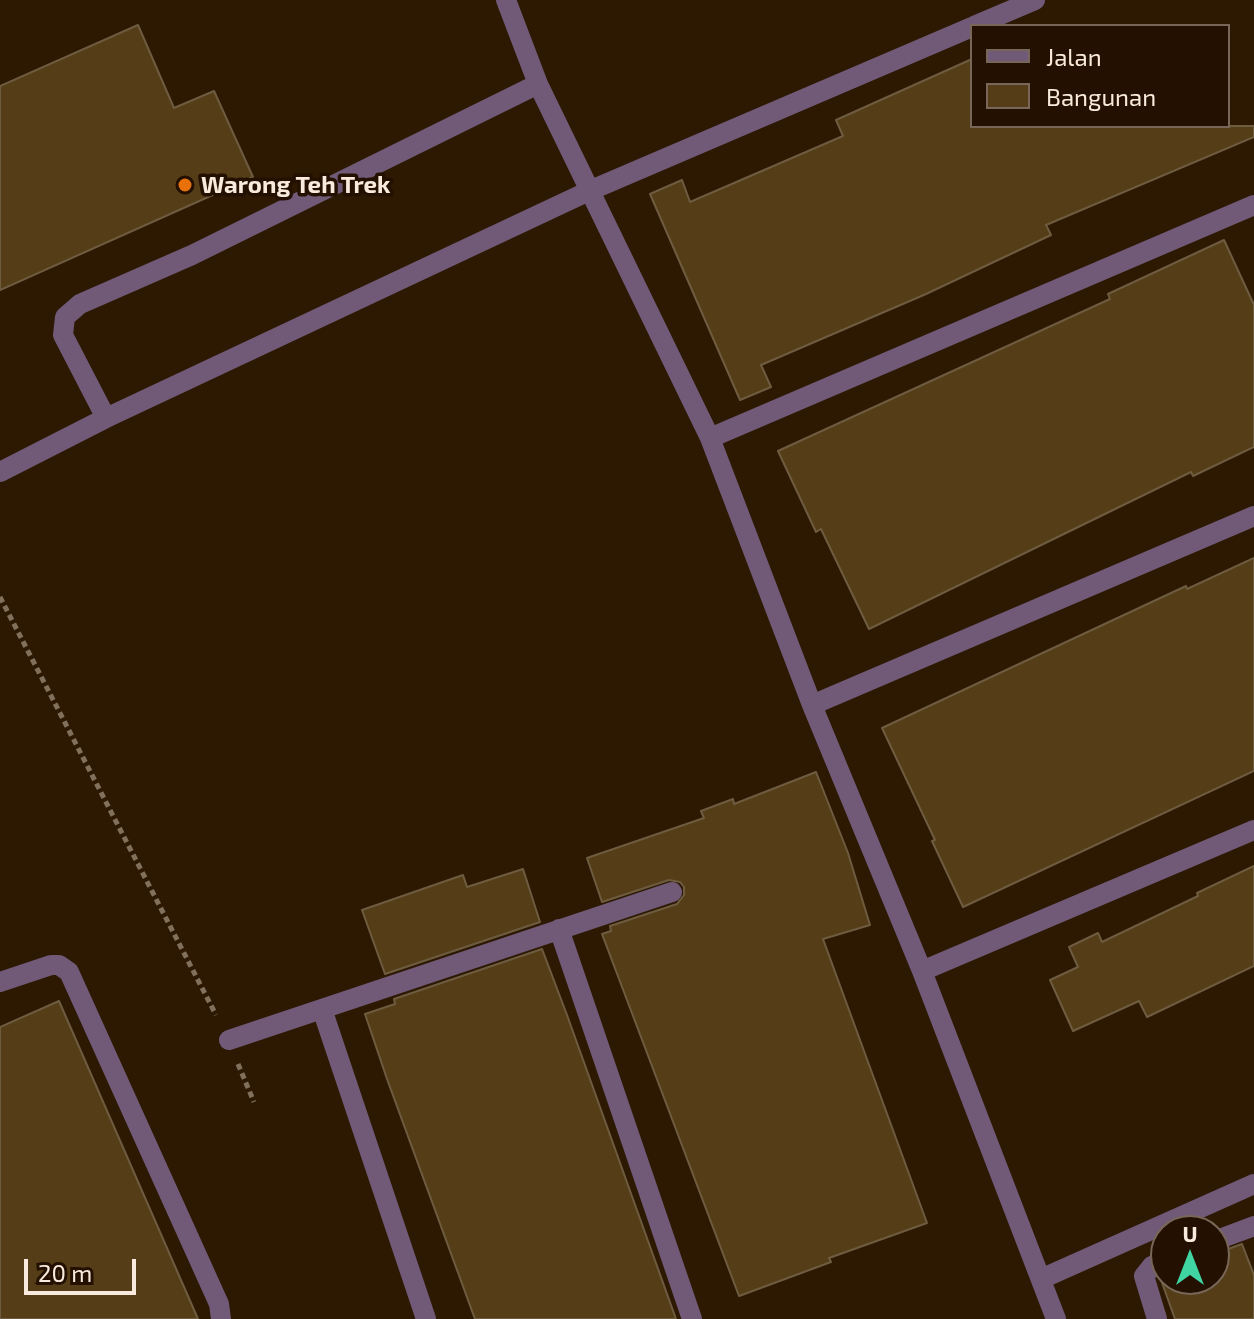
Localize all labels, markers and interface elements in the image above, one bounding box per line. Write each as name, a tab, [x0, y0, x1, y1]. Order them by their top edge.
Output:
legend	[970, 24, 1230, 128]
text: Jalan	[1046, 42, 1102, 71]
text: Bangunan	[1046, 82, 1156, 111]
place label: Warong Teh Trek	[201, 171, 390, 199]
marker: Warong Teh Trek	[176, 176, 194, 194]
north arrow	[1150, 1215, 1230, 1295]
text: U	[1182, 1220, 1198, 1246]
scale bar	[28, 1243, 140, 1293]
text: 20 m	[38, 1258, 92, 1287]

